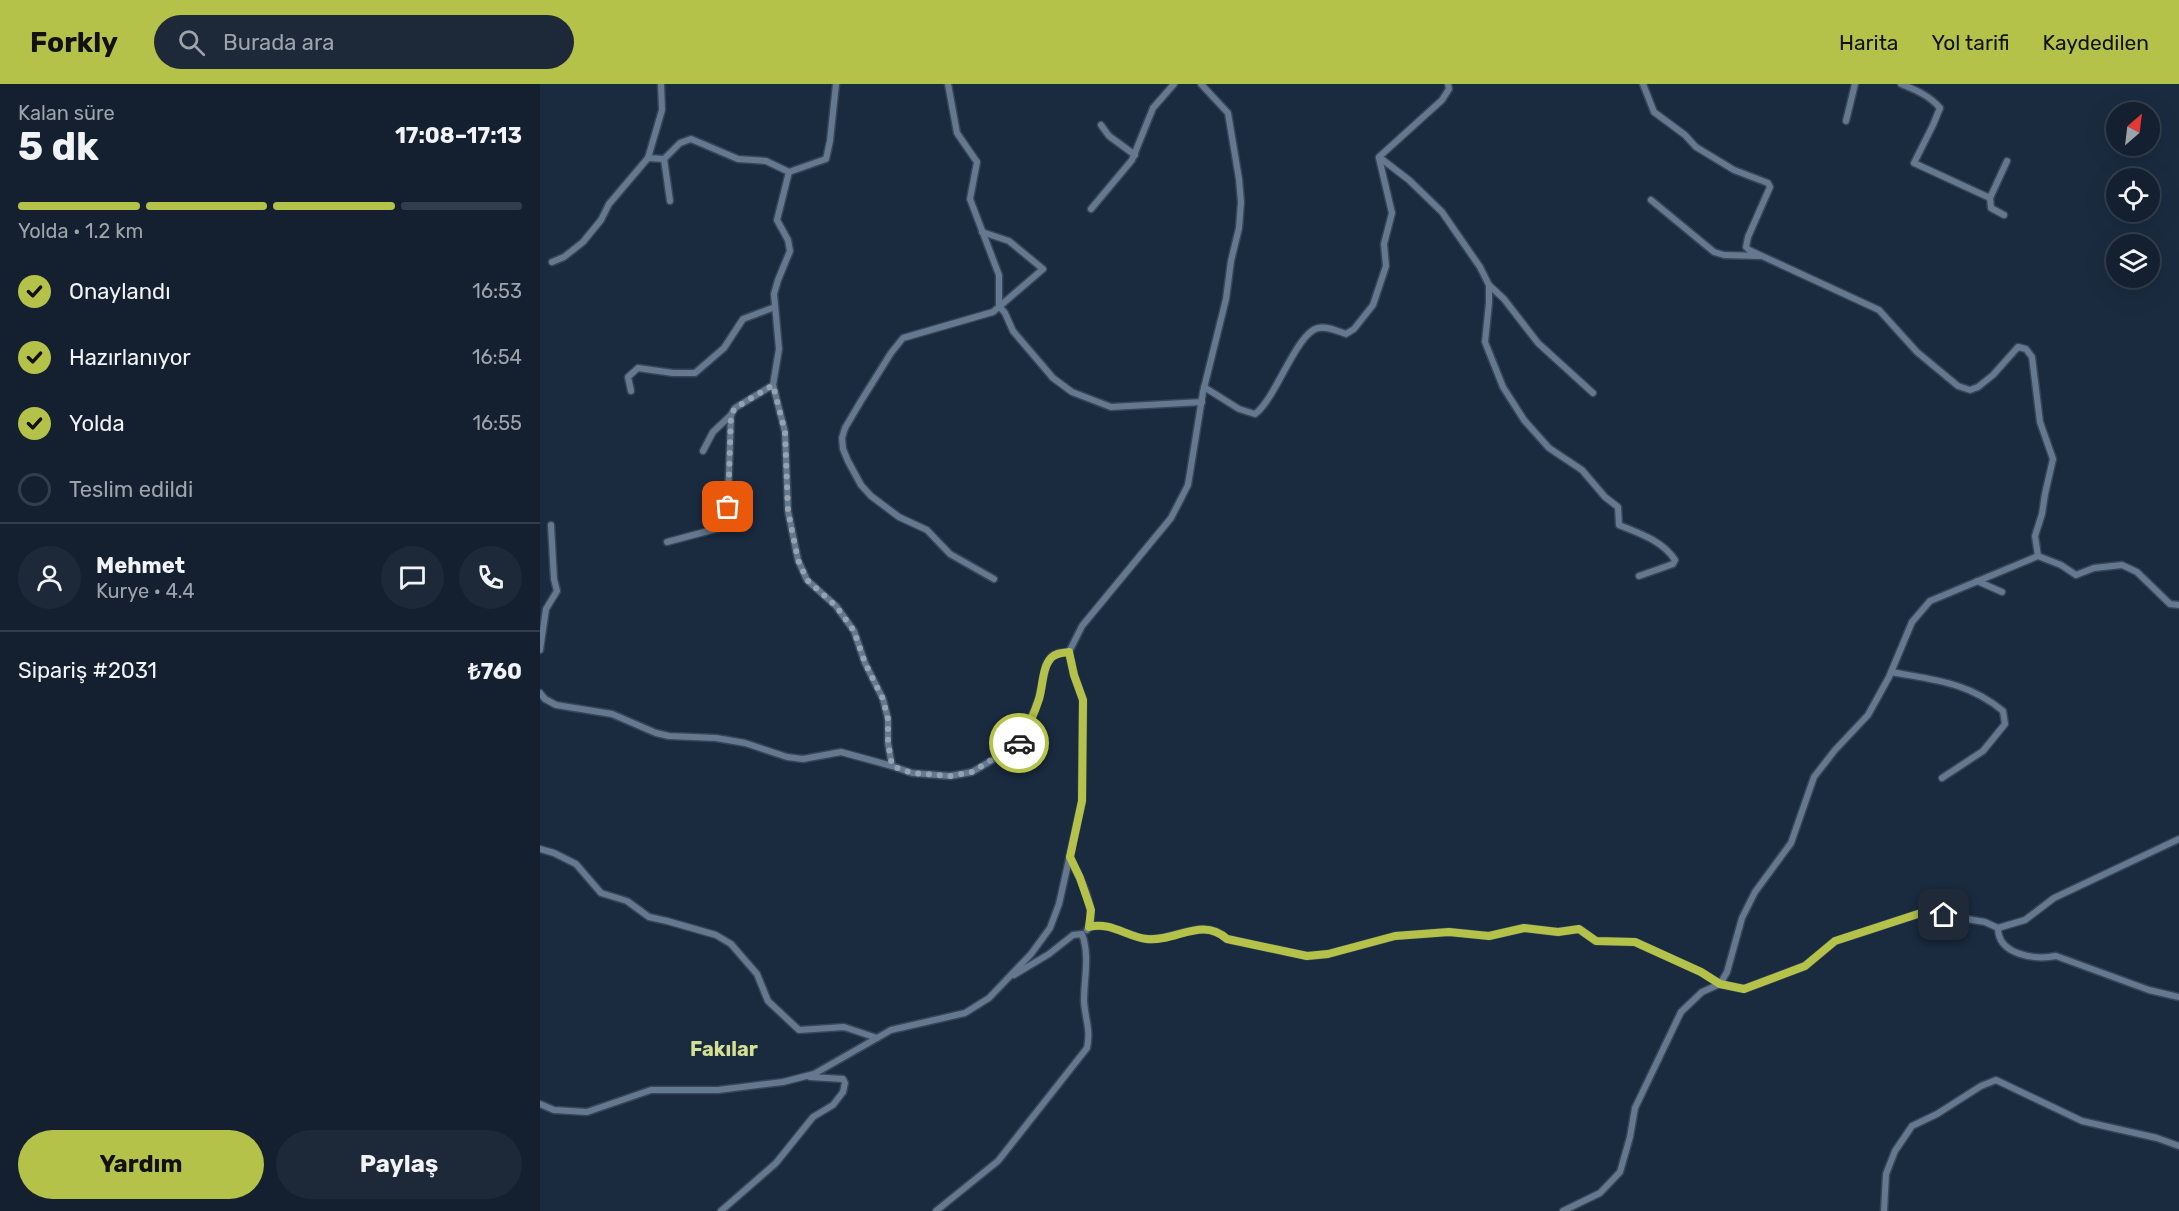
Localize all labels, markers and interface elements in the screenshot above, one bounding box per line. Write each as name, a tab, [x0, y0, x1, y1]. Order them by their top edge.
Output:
search box	[154, 15, 574, 69]
text: Forkly	[30, 26, 118, 59]
icon: search	[175, 26, 208, 59]
text: Burada ara	[223, 29, 334, 56]
text: Harita	[1839, 30, 1898, 55]
text: Yol tarifi	[1931, 30, 2010, 55]
text: Kaydedilen	[2043, 30, 2149, 55]
text: Kalan süre	[18, 101, 115, 125]
north arrow	[2106, 102, 2160, 156]
map controls	[2106, 102, 2160, 288]
text: 17:08–17:13	[395, 122, 522, 149]
text: 5 dk	[18, 124, 99, 170]
button: locate	[2106, 168, 2160, 222]
text: Yolda · 1.2 km	[18, 219, 143, 243]
button: layers	[2106, 234, 2160, 288]
icon: check	[18, 275, 51, 308]
text: Onaylandı	[69, 278, 171, 305]
text: 16:53	[472, 279, 522, 303]
icon: check	[18, 341, 51, 374]
text: Hazırlanıyor	[69, 344, 191, 371]
text: 16:54	[472, 345, 522, 369]
icon: check	[18, 407, 51, 440]
text: Yolda	[69, 410, 125, 437]
text: 16:55	[473, 411, 522, 435]
text: Teslim edildi	[69, 476, 193, 503]
pin	[702, 481, 753, 532]
icon: bag	[711, 490, 744, 523]
button: person	[18, 546, 81, 609]
button: chat	[381, 546, 444, 609]
button: phone	[459, 546, 522, 609]
text: Mehmet	[96, 552, 185, 579]
text: Kurye · 4.4	[96, 579, 195, 603]
text: Sipariş #2031	[18, 657, 157, 684]
text: ₺760	[468, 658, 522, 685]
courier	[989, 713, 1049, 773]
icon: car	[1003, 727, 1036, 760]
pin	[1918, 889, 1969, 940]
icon: home	[1927, 898, 1960, 931]
district label: Fakılar	[690, 1037, 758, 1061]
button: Yardım	[18, 1130, 264, 1199]
button: Paylaş	[276, 1130, 522, 1199]

